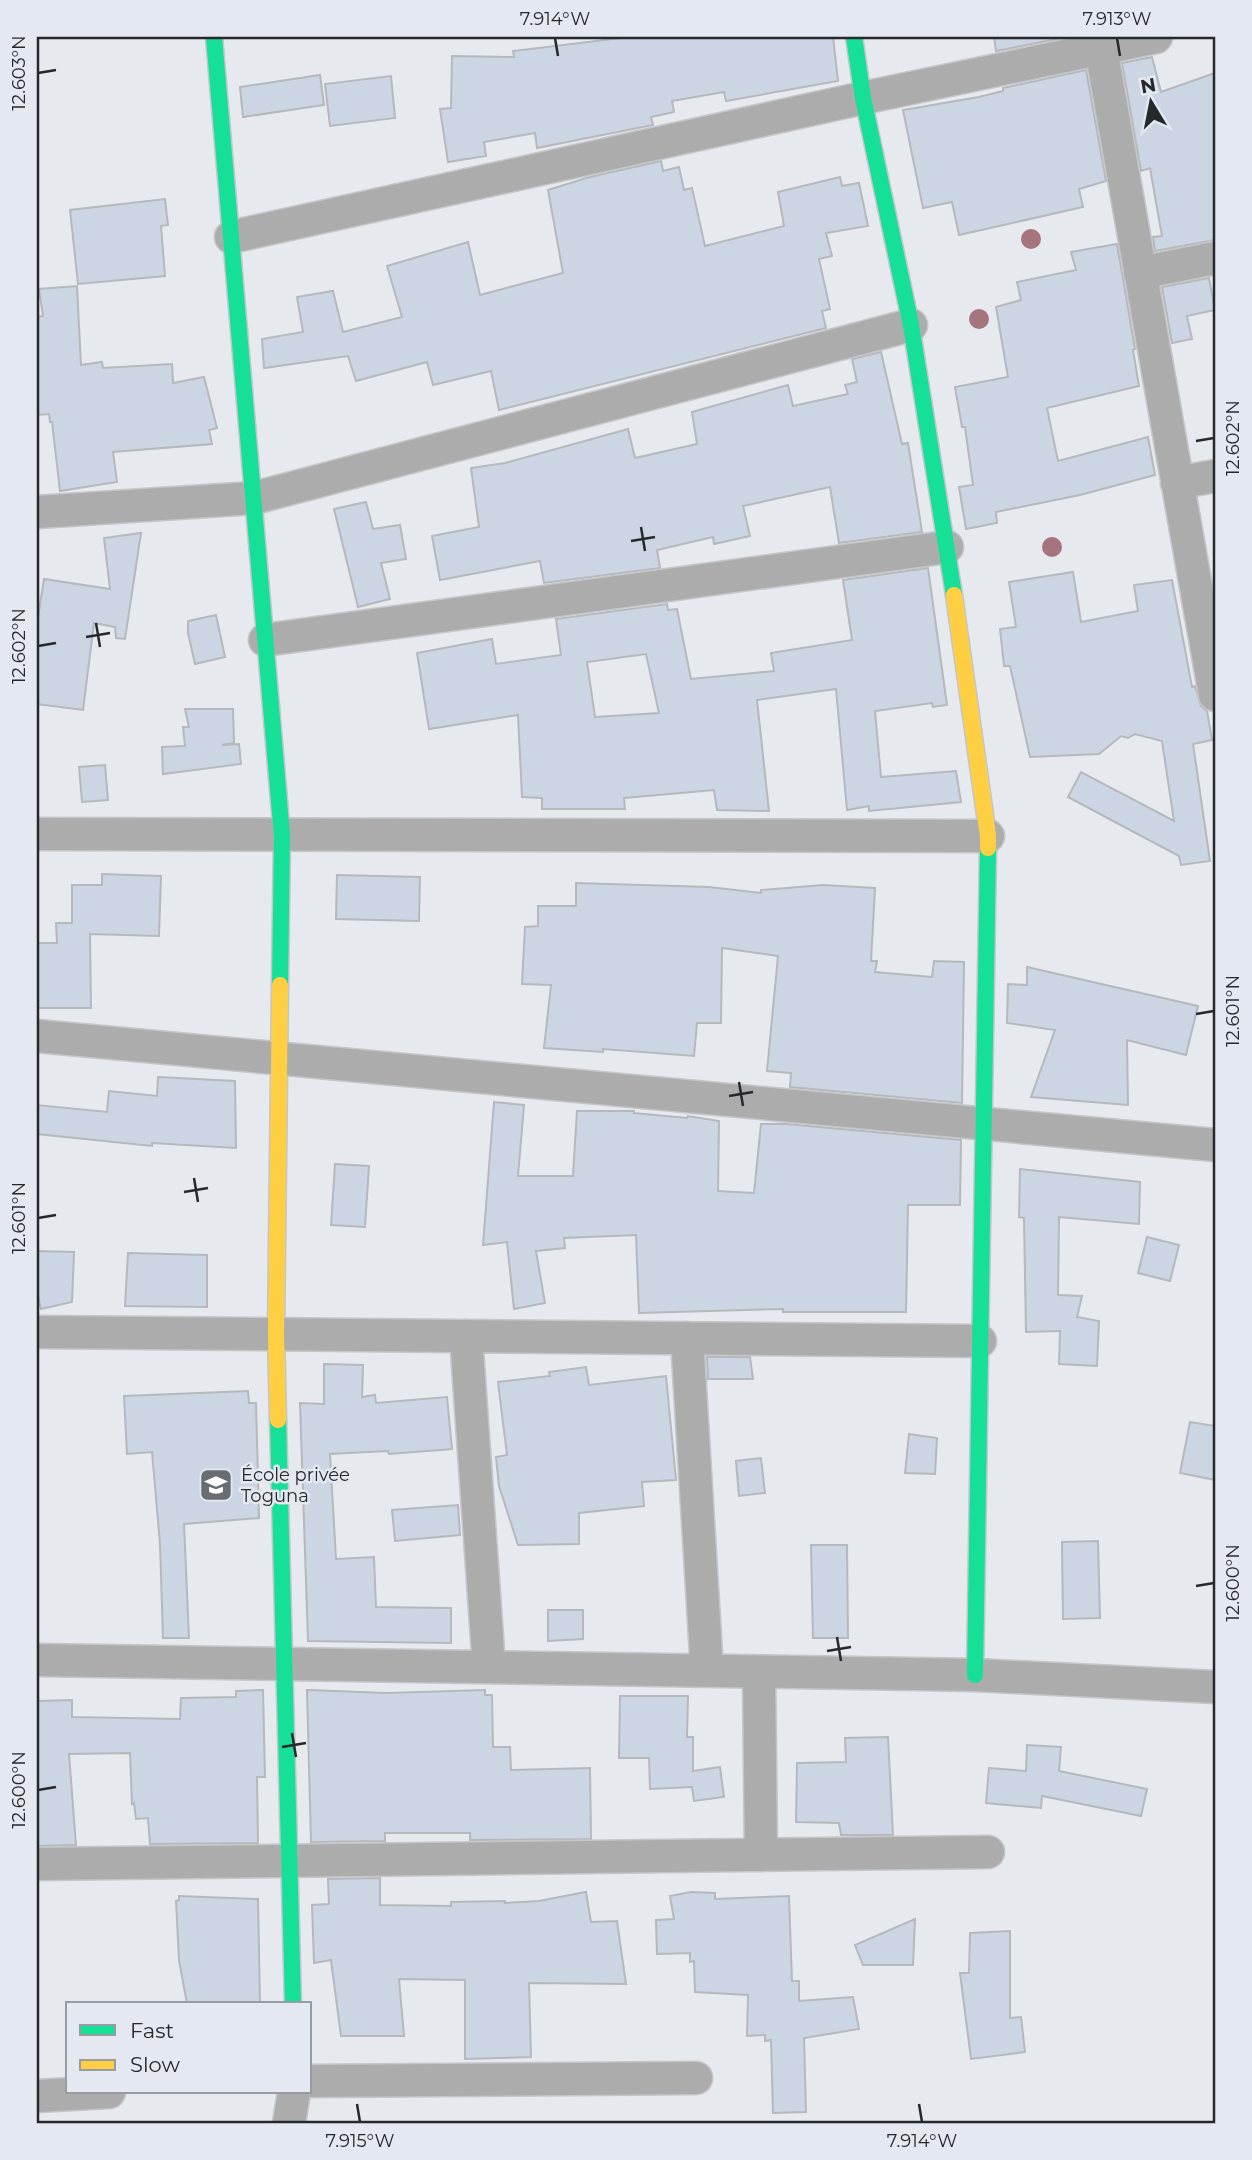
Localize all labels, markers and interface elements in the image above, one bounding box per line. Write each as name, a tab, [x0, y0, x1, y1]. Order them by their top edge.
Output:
text: 7.914°W	[520, 8, 590, 30]
text: 7.913°W	[1083, 8, 1151, 30]
text: 12.603°N	[8, 35, 30, 111]
north arrow	[1116, 66, 1186, 136]
text: N	[1139, 73, 1158, 98]
text: 12.602°N	[1222, 400, 1244, 476]
text: 12.602°N	[8, 608, 30, 684]
text: 12.601°N	[1222, 975, 1244, 1047]
text: 12.601°N	[8, 1182, 30, 1254]
place label: École privée Toguna	[241, 1464, 350, 1507]
school or university icon: École privée Toguna	[197, 1466, 235, 1504]
text: 12.600°N	[1222, 1544, 1244, 1622]
text: 12.600°N	[8, 1751, 30, 1829]
legend	[66, 2002, 312, 2094]
text: Fast	[130, 2018, 174, 2043]
text: Slow	[130, 2052, 180, 2077]
text: 7.915°W	[326, 2130, 394, 2152]
text: 7.914°W	[887, 2130, 957, 2152]

